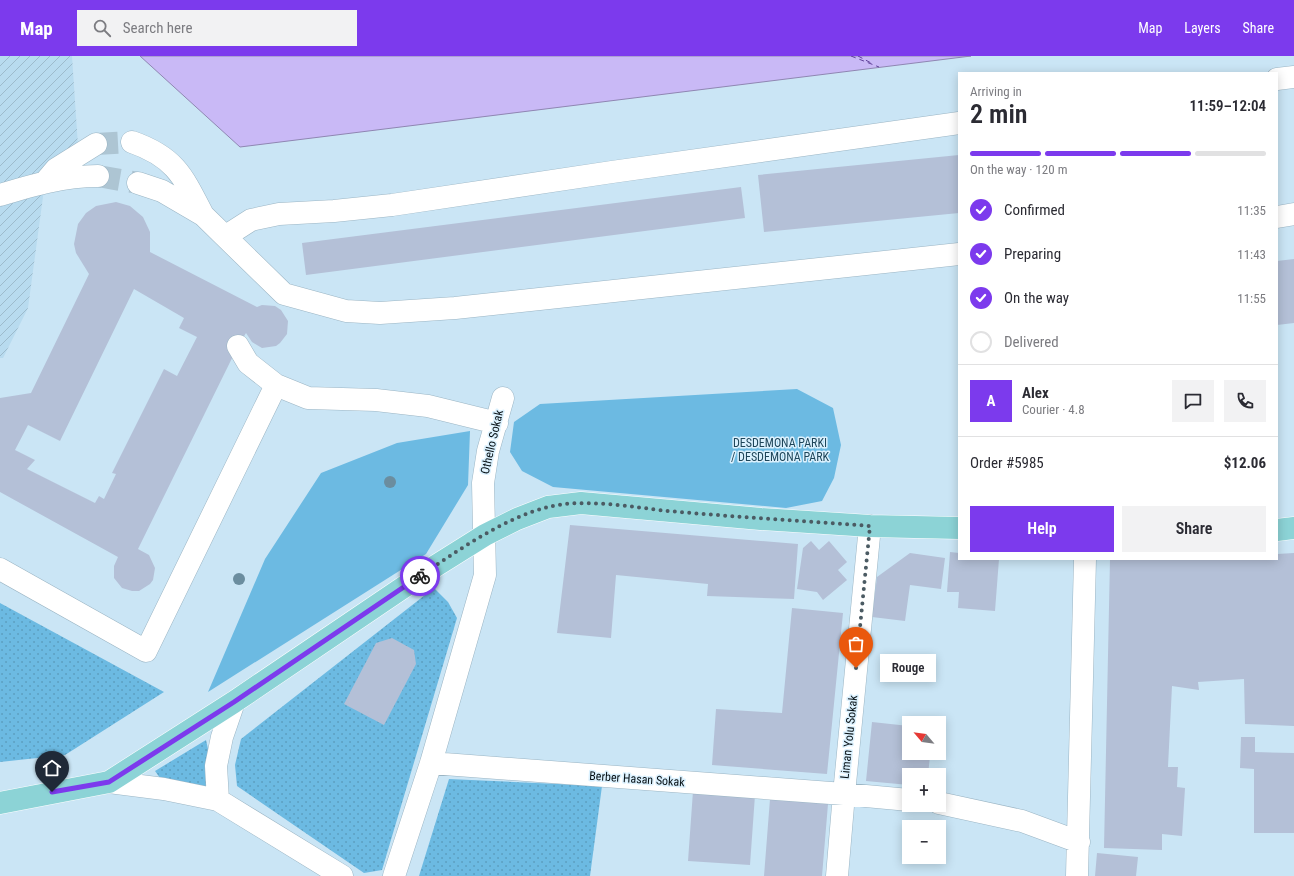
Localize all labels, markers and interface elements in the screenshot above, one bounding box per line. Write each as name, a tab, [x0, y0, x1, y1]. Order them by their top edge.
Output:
search box	[77, 10, 357, 46]
text: Map	[20, 17, 53, 40]
icon: search	[91, 17, 113, 39]
text: Search here	[123, 19, 193, 37]
text: Map	[1138, 20, 1162, 36]
text: Layers	[1184, 20, 1221, 36]
text: Share	[1243, 20, 1274, 36]
text: Arriving in	[970, 84, 1022, 99]
text: 11:59–12:04	[1189, 97, 1266, 115]
text: 2 min	[970, 99, 1028, 129]
text: On the way · 120 m	[970, 162, 1067, 177]
icon: check	[970, 199, 992, 221]
text: Confirmed	[1004, 201, 1065, 219]
text: 11:35	[1237, 203, 1266, 218]
icon: check	[970, 243, 992, 265]
text: Preparing	[1004, 245, 1061, 263]
text: 11:43	[1237, 247, 1266, 262]
icon: check	[970, 287, 992, 309]
text: On the way	[1004, 289, 1069, 307]
text: 11:55	[1237, 291, 1266, 306]
text: Delivered	[1004, 333, 1059, 351]
button: chat	[1172, 380, 1214, 422]
button: phone	[1224, 380, 1266, 422]
text: Alex	[1022, 384, 1049, 402]
text: A	[987, 392, 995, 410]
text: Courier · 4.8	[1022, 402, 1085, 417]
street label: Othello Sokak	[478, 408, 506, 475]
park label: DESDEMONA PARKI / DESDEMONA PARK	[731, 436, 830, 464]
text: Order #5985	[970, 454, 1044, 472]
text: $12.06	[1224, 454, 1266, 472]
button: Help	[970, 506, 1114, 552]
button: Share	[1122, 506, 1266, 552]
courier	[400, 556, 440, 596]
icon: bike	[409, 565, 431, 587]
pin	[839, 627, 873, 668]
icon: bag	[845, 633, 867, 655]
callout: Rouge	[880, 654, 936, 682]
text: Rouge	[892, 660, 924, 675]
street label: Liman Yolu Sokak	[838, 694, 860, 779]
north arrow	[902, 716, 946, 760]
map controls	[902, 716, 946, 864]
pin	[35, 751, 69, 792]
icon: home	[41, 757, 63, 779]
button: +	[902, 768, 946, 812]
street label: Berber Hasan Sokak	[589, 769, 686, 789]
button: −	[902, 820, 946, 864]

